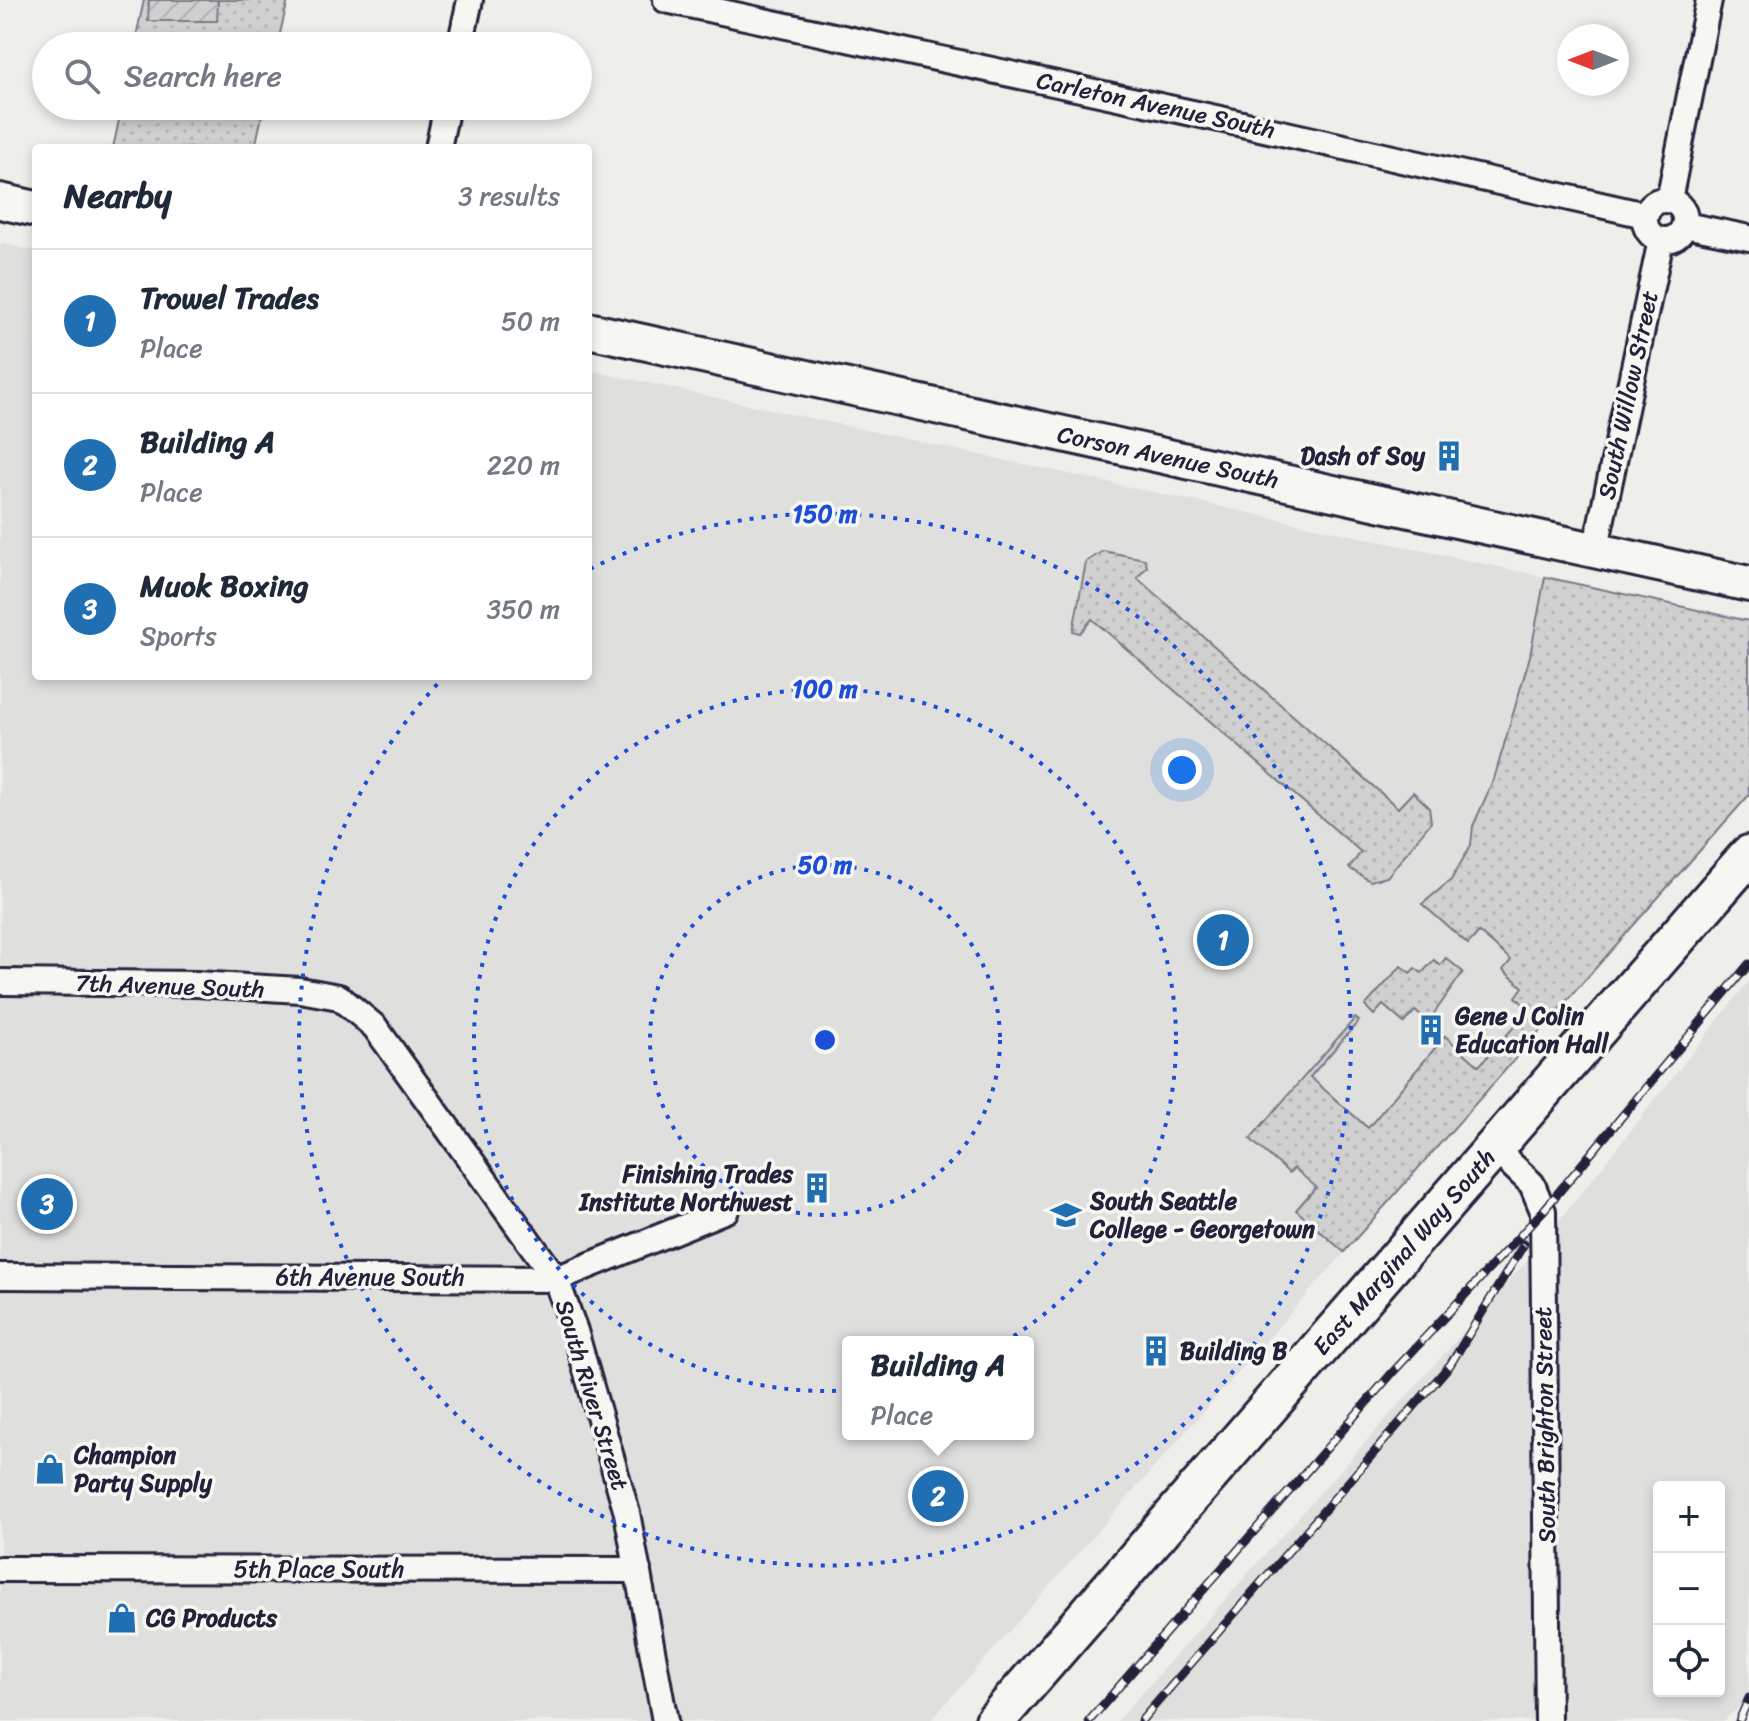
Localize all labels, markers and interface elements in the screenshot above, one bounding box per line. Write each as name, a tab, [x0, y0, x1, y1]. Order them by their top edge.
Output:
north arrow	[1557, 24, 1629, 96]
search box	[32, 32, 592, 120]
text: Search here	[124, 49, 282, 103]
icon: search	[60, 54, 104, 98]
street label: Carleton Avenue South	[1033, 59, 1279, 151]
text: Nearby	[64, 166, 172, 226]
text: 3 results	[458, 173, 560, 219]
text: Trowel Trades	[140, 271, 319, 325]
street label: South Willow Street	[1585, 287, 1671, 503]
text: 1	[84, 298, 96, 344]
text: 50 m	[501, 298, 560, 344]
text: Place	[140, 325, 203, 371]
street label: Corson Avenue South	[1053, 413, 1283, 501]
text: Building A	[140, 415, 275, 469]
place label: Dash of Soy	[1300, 435, 1426, 477]
building icon: Dash of Soy	[1432, 439, 1466, 473]
text: 2	[82, 442, 98, 488]
text: 220 m	[487, 442, 560, 488]
text: Place	[140, 469, 203, 515]
text: 150 m	[793, 493, 858, 535]
text: Muok Boxing	[140, 559, 309, 613]
text: 3	[83, 586, 97, 632]
text: 350 m	[487, 586, 560, 632]
text: Sports	[140, 613, 216, 659]
text: 100 m	[792, 668, 858, 710]
your location	[1162, 750, 1202, 790]
text: 50 m	[798, 844, 853, 886]
pin: 1	[1197, 910, 1249, 970]
street label: 7th Avenue South	[75, 962, 265, 1010]
place label: Gene J Colin Education Hall	[1455, 995, 1609, 1065]
building icon: Gene J Colin Education Hall	[1414, 1013, 1448, 1047]
centre of rings	[811, 1026, 839, 1054]
street label: East Marginal Way South	[1302, 1139, 1506, 1365]
place label: Finishing Trades Institute Northwest	[577, 1153, 794, 1223]
building icon: Finishing Trades Institute Northwest	[800, 1171, 834, 1205]
pin: 3	[21, 1174, 73, 1234]
place label: South Seattle College - Georgetown	[1089, 1180, 1315, 1250]
school or university icon: South Seattle College - Georgetown	[1049, 1198, 1083, 1232]
street label: 6th Avenue South	[276, 1256, 464, 1298]
street label: South River Street	[543, 1294, 641, 1496]
street label: South Brighton Street	[1522, 1306, 1568, 1544]
place label: Building B	[1180, 1330, 1287, 1372]
building icon: Building B	[1139, 1334, 1173, 1368]
popup	[842, 1336, 1034, 1440]
text: Building A	[871, 1338, 1005, 1392]
text: Place	[871, 1392, 933, 1438]
place label: Champion Party Supply	[73, 1434, 213, 1504]
shop icon: Champion Party Supply	[33, 1452, 67, 1486]
pin: 2	[912, 1466, 964, 1526]
map controls	[1653, 1481, 1725, 1697]
button: +	[1653, 1481, 1725, 1553]
street label: 5th Place South	[234, 1548, 404, 1590]
button: −	[1653, 1553, 1725, 1625]
place label: CG Products	[145, 1597, 278, 1639]
shop icon: CG Products	[105, 1601, 139, 1635]
button: locate	[1653, 1625, 1725, 1697]

